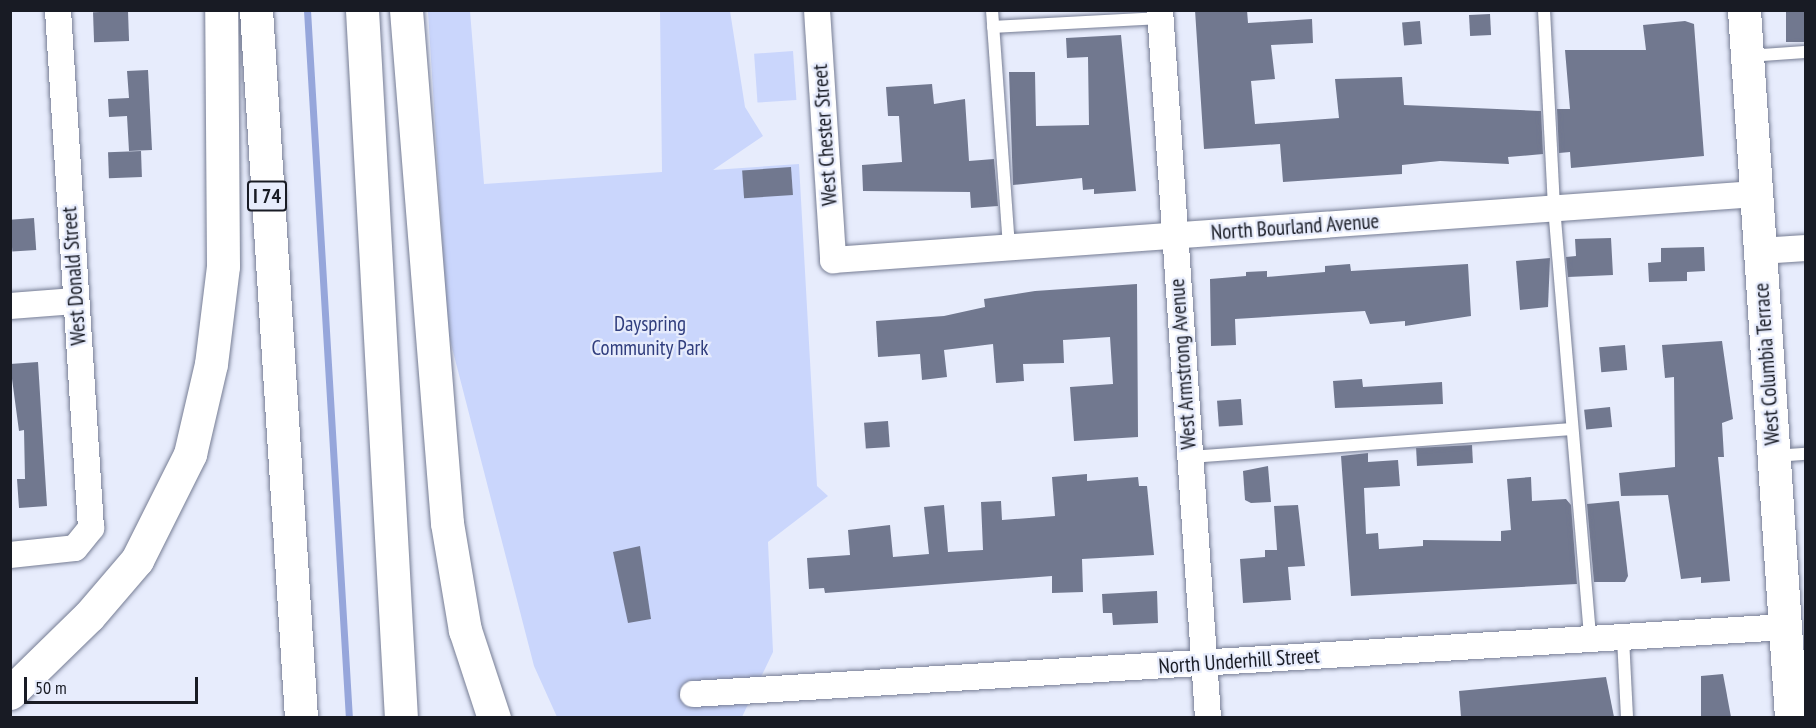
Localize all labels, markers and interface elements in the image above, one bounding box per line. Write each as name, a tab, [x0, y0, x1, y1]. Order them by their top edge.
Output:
street label: West Chester Street	[807, 63, 843, 207]
road number: I 74	[246, 179, 288, 213]
street label: West Donald Street	[57, 206, 91, 346]
street label: North Bourland Avenue	[1210, 209, 1380, 245]
street label: West Armstrong Avenue	[1164, 277, 1202, 451]
street label: West Columbia Terrace	[1749, 282, 1785, 446]
park label: Dayspring Community Park	[591, 311, 709, 361]
street label: North Underhill Street	[1158, 643, 1320, 679]
scale bar	[27, 665, 201, 703]
text: 50 m	[35, 676, 67, 699]

